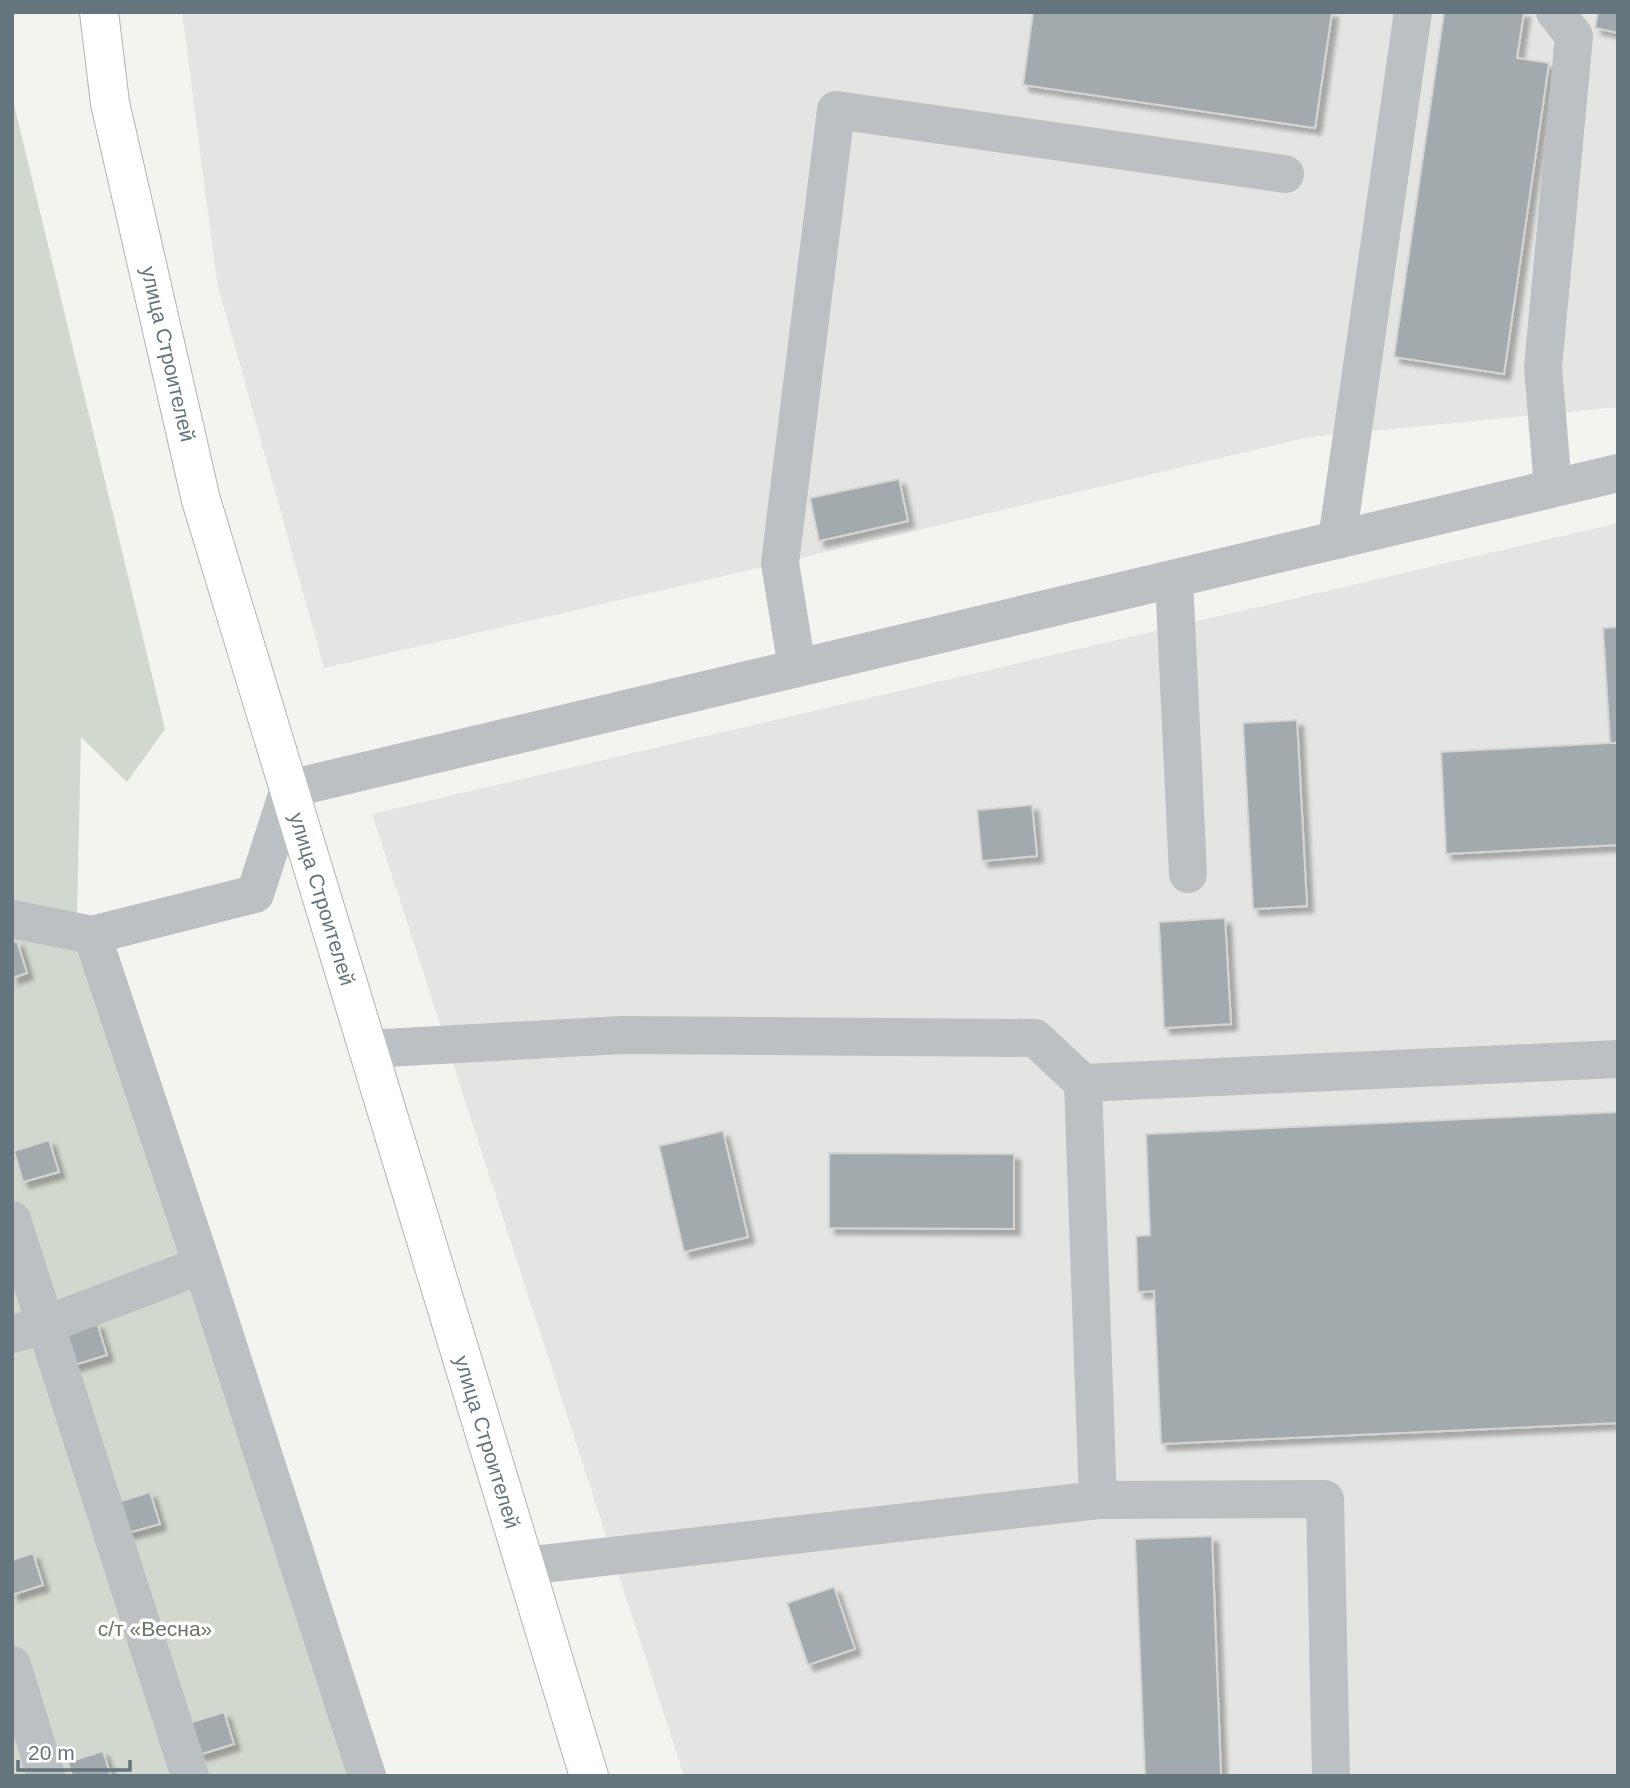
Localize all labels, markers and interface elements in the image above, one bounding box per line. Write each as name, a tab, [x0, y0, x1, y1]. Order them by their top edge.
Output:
street label: улица Строителей	[137, 264, 200, 444]
street label: улица Строителей	[285, 810, 360, 988]
street label: улица Строителей	[450, 1353, 525, 1531]
park label: с/т «Весна»	[98, 1617, 212, 1640]
scale bar	[18, 1728, 130, 1772]
text: 20 m	[28, 1741, 75, 1764]

